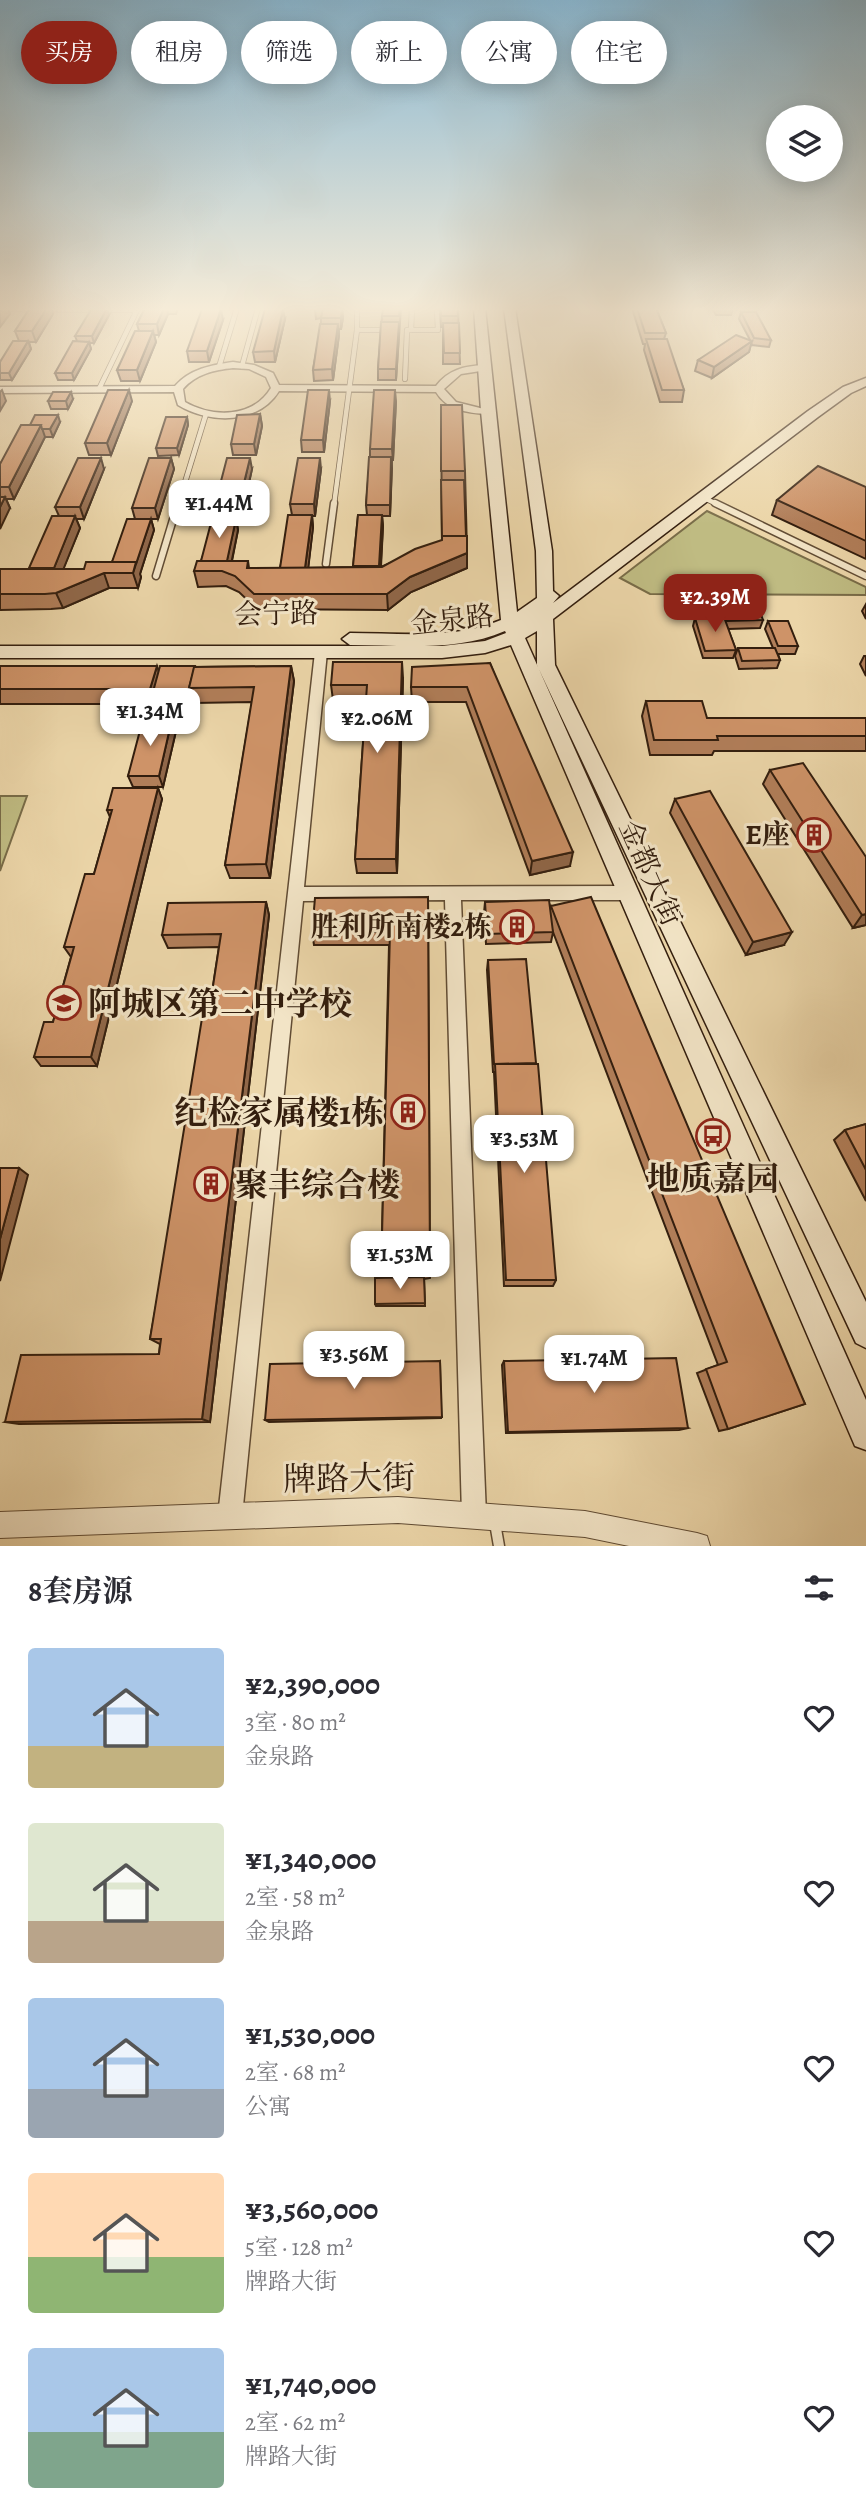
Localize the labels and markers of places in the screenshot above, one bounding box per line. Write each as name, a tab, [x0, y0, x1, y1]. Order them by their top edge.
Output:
pin: ¥1.44M	[162, 480, 276, 540]
pin: ¥2.39M	[658, 574, 772, 634]
pin: ¥1.34M	[93, 688, 207, 748]
pin: ¥2.06M	[320, 696, 434, 755]
place label: E座	[745, 816, 790, 854]
building icon: E座	[795, 816, 833, 854]
place label: 胜利所南楼2栋	[310, 908, 492, 946]
building icon: 胜利所南楼2栋	[498, 908, 536, 946]
place label: 阿城区第二中学校	[88, 981, 352, 1026]
school or university icon: 阿城区第二中学校	[45, 984, 83, 1022]
place label: 纪检家属楼1栋	[174, 1090, 384, 1135]
building icon: 纪检家属楼1栋	[389, 1093, 427, 1131]
pin: ¥3.53M	[467, 1116, 581, 1175]
bus stop icon: 地质嘉园	[694, 1117, 732, 1155]
place label: 地质嘉园	[647, 1156, 779, 1201]
place label: 聚丰综合楼	[235, 1162, 400, 1207]
building icon: 聚丰综合楼	[192, 1165, 230, 1203]
pin: ¥1.53M	[343, 1232, 457, 1291]
pin: ¥3.56M	[297, 1332, 411, 1391]
pin: ¥1.74M	[537, 1336, 651, 1395]

